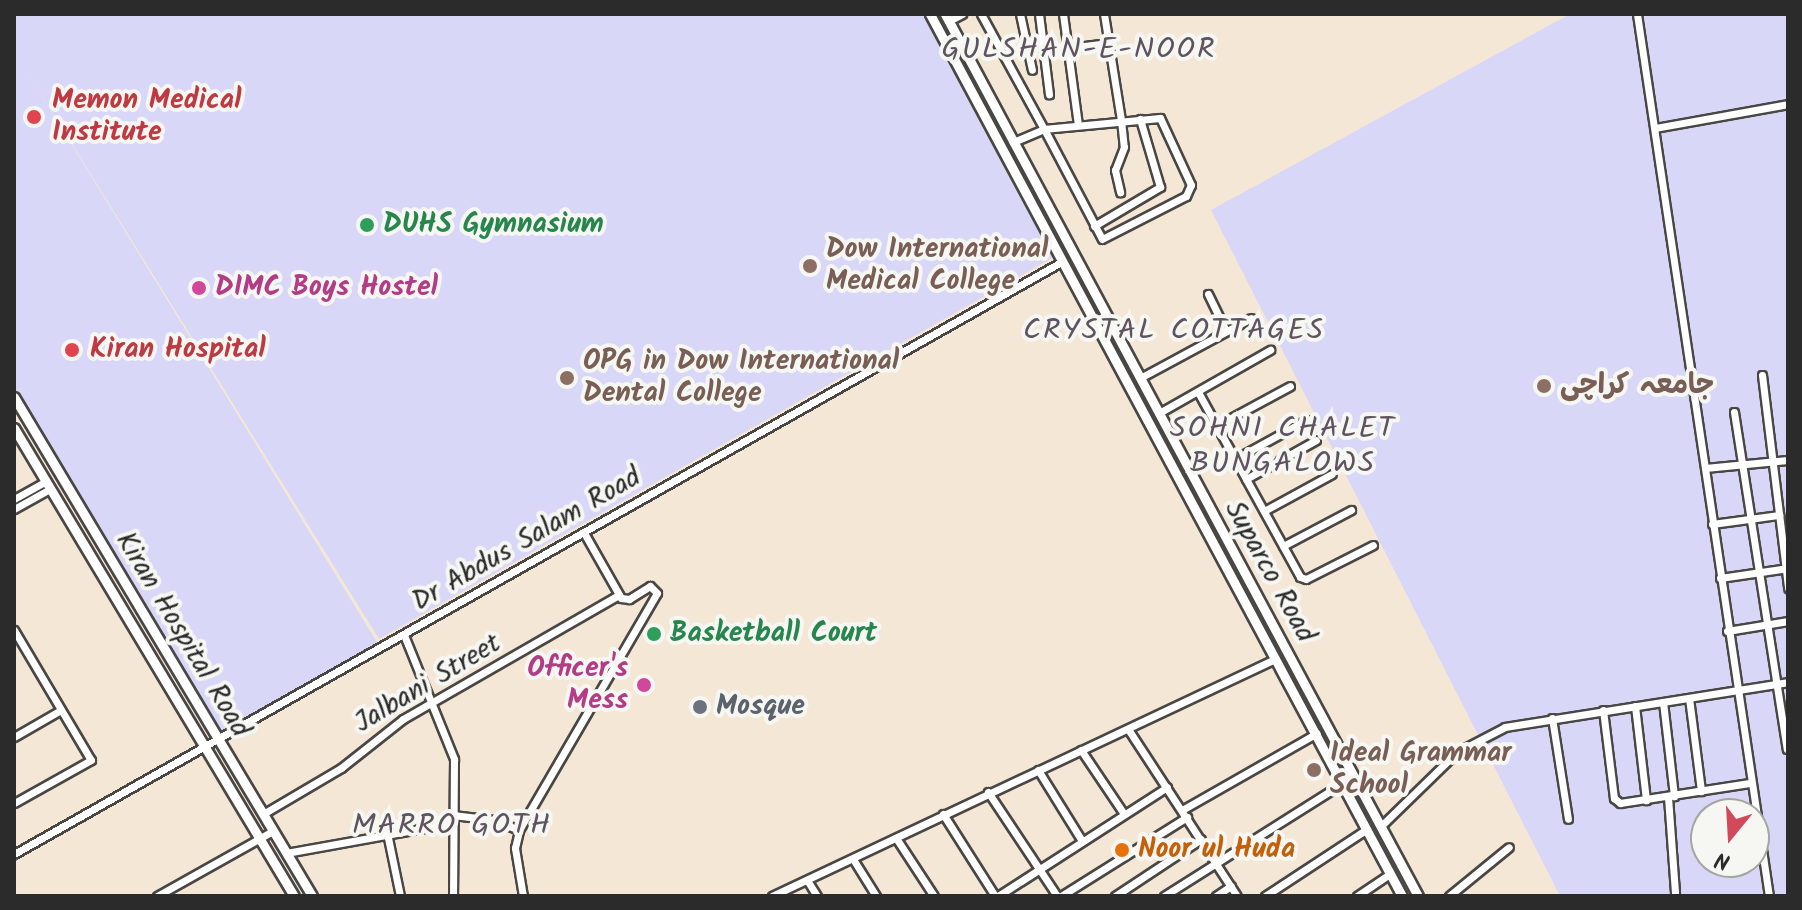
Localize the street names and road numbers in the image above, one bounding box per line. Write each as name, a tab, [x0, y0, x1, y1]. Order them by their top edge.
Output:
street label: Dr Abdus Salam Road	[407, 461, 647, 619]
street label: Suparco Road	[1216, 495, 1322, 649]
street label: Kiran Hospital Road	[107, 526, 257, 744]
street label: Jalbani Street	[349, 627, 507, 741]

